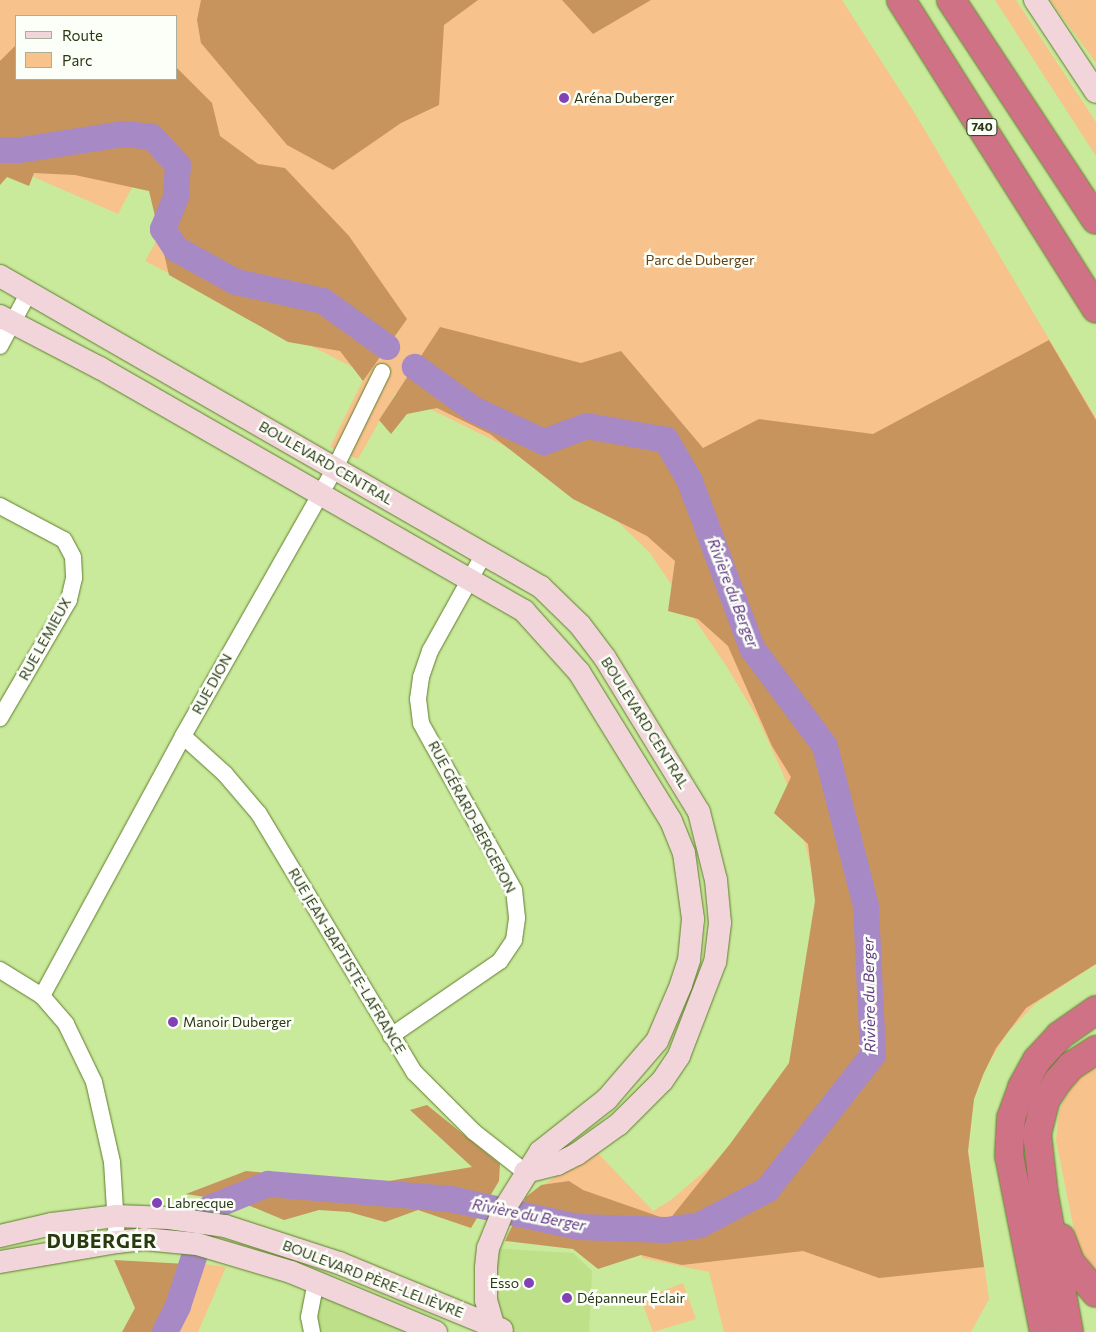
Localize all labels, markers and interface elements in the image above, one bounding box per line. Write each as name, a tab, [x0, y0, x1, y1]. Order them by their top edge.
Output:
legend	[15, 15, 178, 80]
text: Route	[62, 26, 103, 44]
text: Parc	[62, 51, 92, 69]
place label: Aréna Duberger	[574, 90, 674, 106]
marker: Aréna Duberger	[558, 92, 570, 104]
road number: 740	[966, 118, 998, 136]
park label: Parc de Duberger	[645, 252, 755, 268]
street label: BOULEVARD CENTRAL	[256, 418, 396, 508]
water label: Rivière du Berger	[704, 536, 762, 650]
street label: RUE LEMIEUX	[15, 595, 75, 683]
street label: RUE DION	[189, 651, 235, 717]
street label: BOULEVARD CENTRAL	[598, 654, 692, 792]
street label: RUE GÉRARD-BERGERON	[425, 738, 519, 896]
street label: RUE JEAN-BAPTISTE-LAFRANCE	[285, 865, 409, 1057]
water label: Rivière du Berger	[859, 937, 879, 1053]
place label: Manoir Duberger	[183, 1014, 292, 1030]
marker: Manoir Duberger	[167, 1016, 179, 1028]
place label: Labrecque	[167, 1195, 234, 1211]
water label: Rivière du Berger	[471, 1195, 587, 1235]
marker: Labrecque	[151, 1197, 163, 1209]
district label: DUBERGER	[46, 1230, 158, 1252]
street label: BOULEVARD PÈRE-LELIÈVRE	[280, 1237, 466, 1321]
place label: Esso	[490, 1275, 519, 1291]
marker: Esso	[523, 1277, 535, 1289]
place label: Dépanneur Eclair	[577, 1290, 685, 1306]
marker: Dépanneur Eclair	[561, 1292, 573, 1304]

